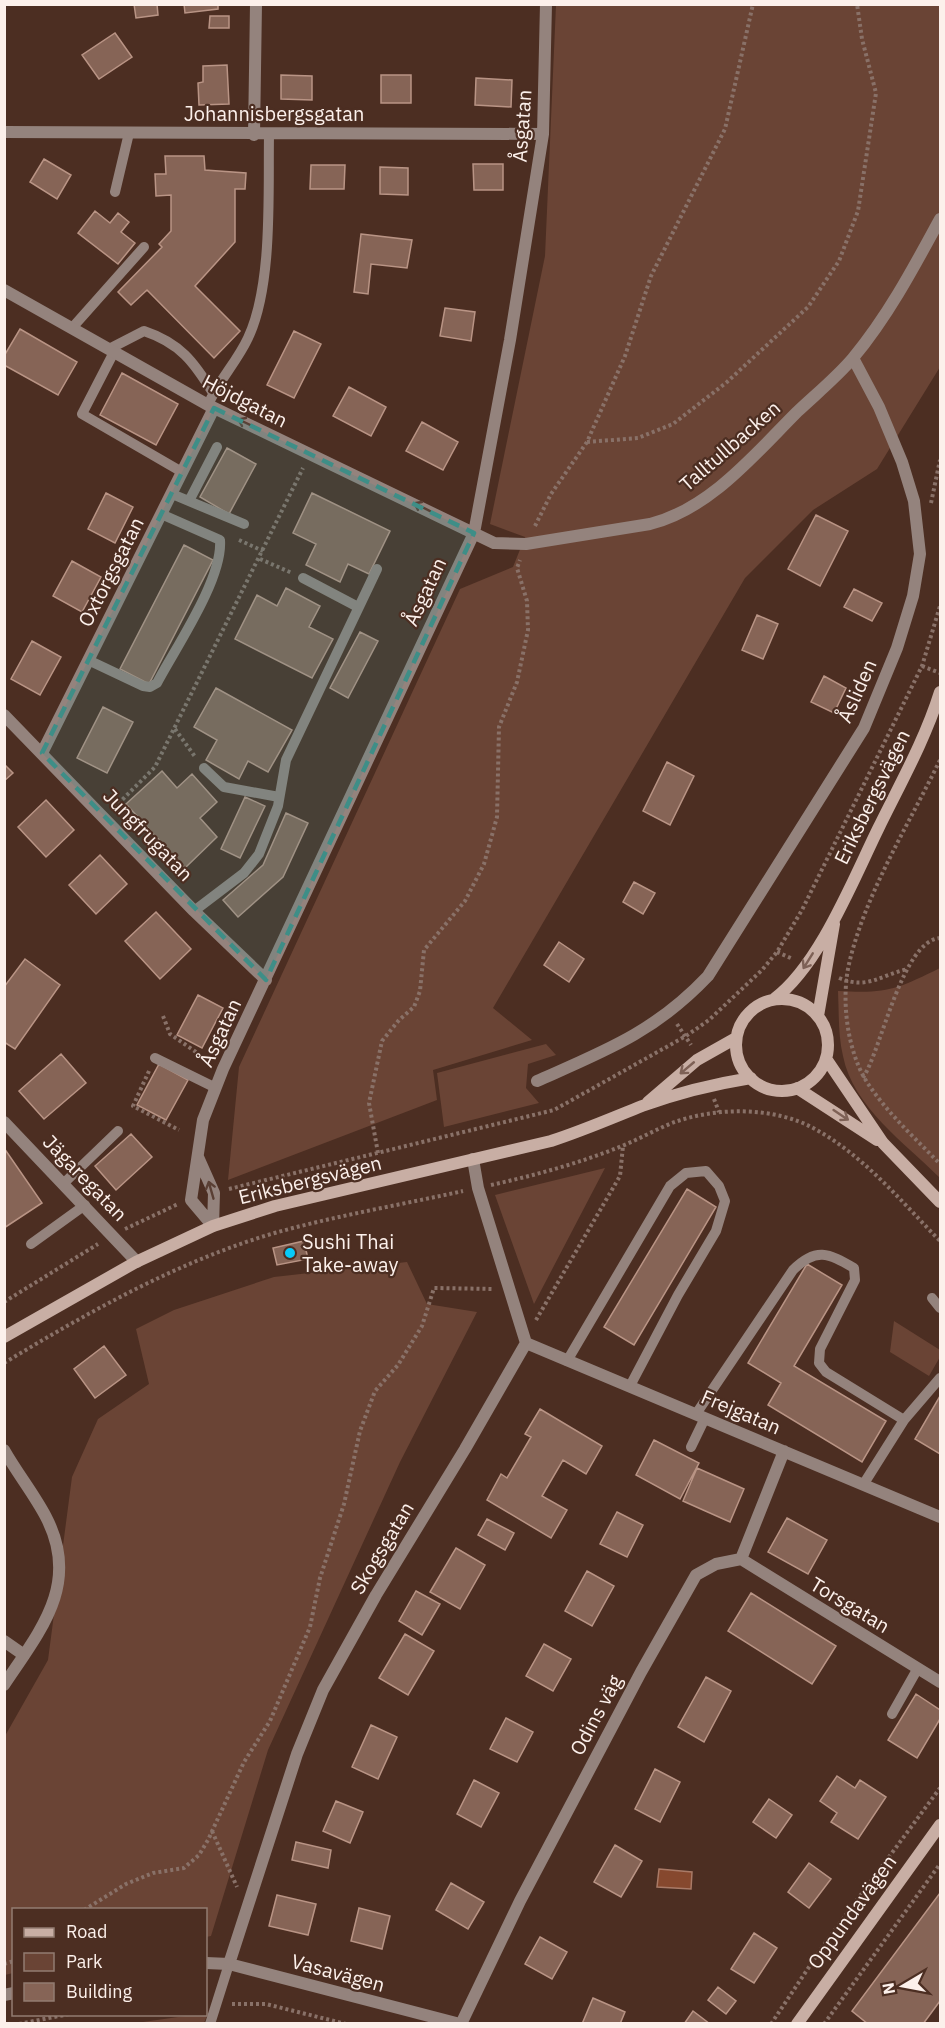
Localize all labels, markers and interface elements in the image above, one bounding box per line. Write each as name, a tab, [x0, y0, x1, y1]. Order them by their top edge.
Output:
street label: Åsgatan	[506, 89, 538, 163]
street label: Johannisbergsgatan	[184, 100, 364, 127]
street label: Höjdgatan	[198, 368, 292, 434]
street label: Talltullbacken	[673, 394, 786, 497]
one-way arrow	[237, 417, 255, 429]
one-way arrow	[414, 501, 431, 513]
street label: Oxtorgsgatan	[71, 512, 150, 631]
street label: Åsgatan	[397, 553, 452, 630]
street label: Åsliden	[831, 655, 882, 727]
street label: Eriksbergsvägen	[827, 725, 916, 869]
street label: Jungfrugatan	[97, 783, 199, 887]
one-way arrow	[801, 952, 813, 969]
street label: Åsgatan	[192, 994, 247, 1071]
one-way arrow	[680, 1061, 695, 1075]
one-way arrow	[832, 1109, 848, 1121]
street label: Jägaregatan	[37, 1129, 133, 1227]
street label: Eriksbergsvägen	[235, 1149, 384, 1210]
one-way arrow	[205, 1181, 217, 1200]
place label: Sushi Thai Take-away	[302, 1228, 398, 1278]
marker: Sushi Thai Take-away	[283, 1246, 297, 1260]
street label: Frejgatan	[697, 1383, 785, 1440]
street label: Skogsgatan	[343, 1496, 420, 1599]
street label: Torsgatan	[805, 1570, 895, 1639]
street label: Odins väg	[563, 1669, 628, 1760]
street label: Oppundavägen	[801, 1849, 902, 1974]
legend	[12, 1908, 207, 2016]
text: Road	[66, 1920, 107, 1943]
street label: Vasavägen	[288, 1947, 388, 1998]
text: Park	[66, 1950, 103, 1973]
north arrow	[873, 1956, 933, 2016]
text: Building	[66, 1980, 133, 2003]
text: N	[877, 1981, 899, 1996]

